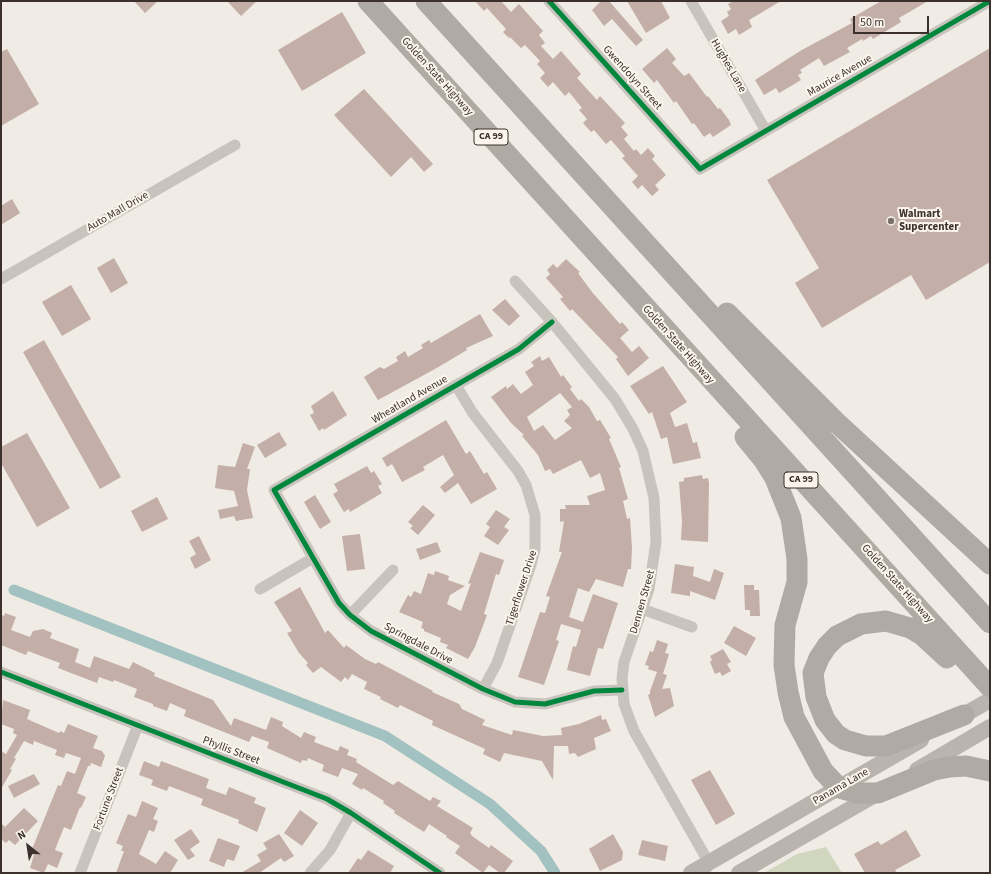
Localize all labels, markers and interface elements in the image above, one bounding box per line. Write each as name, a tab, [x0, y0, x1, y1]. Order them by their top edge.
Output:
scale bar	[855, 8, 931, 34]
text: 50 m	[860, 14, 884, 31]
street label: Golden State Highway	[398, 35, 476, 119]
street label: Hughes Lane	[707, 37, 749, 95]
street label: Gwendolyn Street	[600, 43, 664, 113]
street label: Maurice Avenue	[805, 52, 875, 100]
road number: CA 99	[474, 129, 508, 145]
street label: Auto Mall Drive	[85, 189, 151, 235]
place label: Walmart Supercenter	[899, 208, 959, 234]
marker: Walmart Supercenter	[886, 216, 896, 226]
street label: Golden State Highway	[639, 303, 717, 387]
street label: Wheatland Avenue	[370, 373, 450, 427]
road number: CA 99	[784, 472, 818, 488]
street label: Golden State Highway	[858, 542, 936, 626]
street label: Tigerflower Drive	[504, 549, 540, 627]
street label: Dennen Street	[628, 569, 658, 635]
street label: Springdale Drive	[381, 620, 455, 668]
street label: Phyllis Street	[201, 734, 261, 768]
street label: Fortune Street	[91, 766, 127, 832]
street label: Panama Lane	[811, 766, 871, 808]
north arrow	[8, 826, 48, 866]
text: N	[15, 827, 29, 844]

